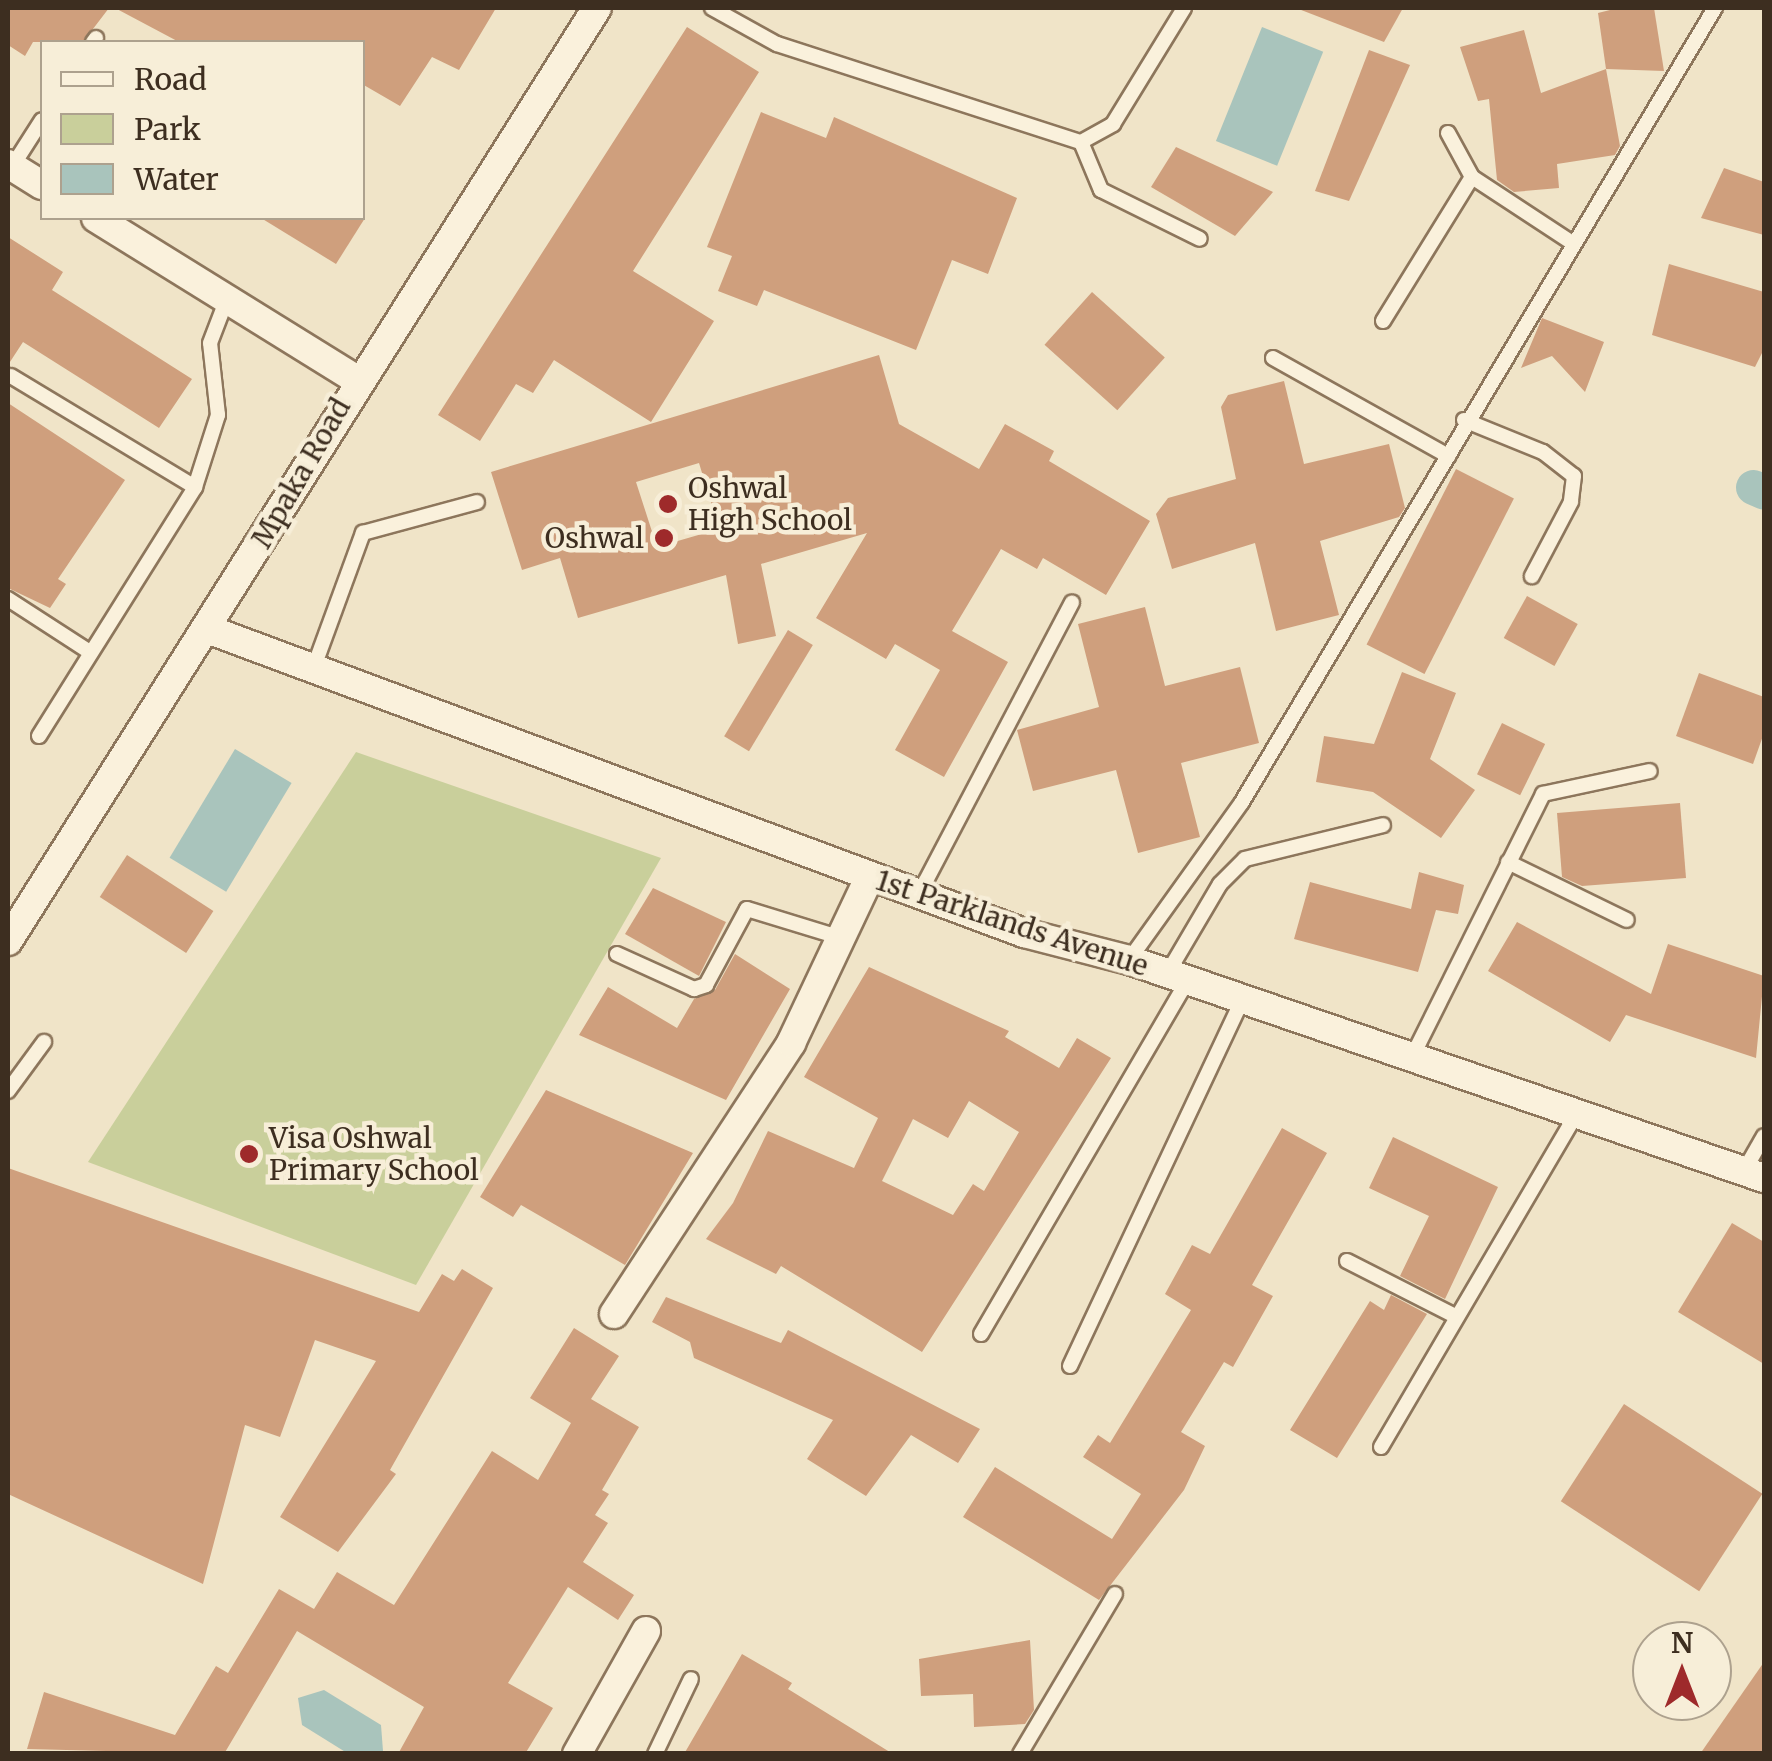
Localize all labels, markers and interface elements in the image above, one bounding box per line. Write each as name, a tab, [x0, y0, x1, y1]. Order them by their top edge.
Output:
legend	[40, 40, 365, 220]
text: Road	[134, 60, 207, 98]
text: Park	[134, 110, 201, 148]
text: Water	[134, 160, 219, 198]
street label: Mpaka Road	[245, 392, 357, 554]
place label: Oshwal High School	[688, 471, 852, 537]
marker: Oshwal High School	[657, 493, 679, 515]
place label: Oshwal	[545, 521, 644, 555]
marker: Oshwal	[653, 527, 675, 549]
street label: 1st Parklands Avenue	[872, 863, 1152, 983]
place label: Visa Oshwal Primary School	[269, 1121, 479, 1187]
marker: Visa Oshwal Primary School	[238, 1143, 260, 1165]
north arrow	[1632, 1621, 1732, 1721]
text: N	[1671, 1625, 1693, 1661]

